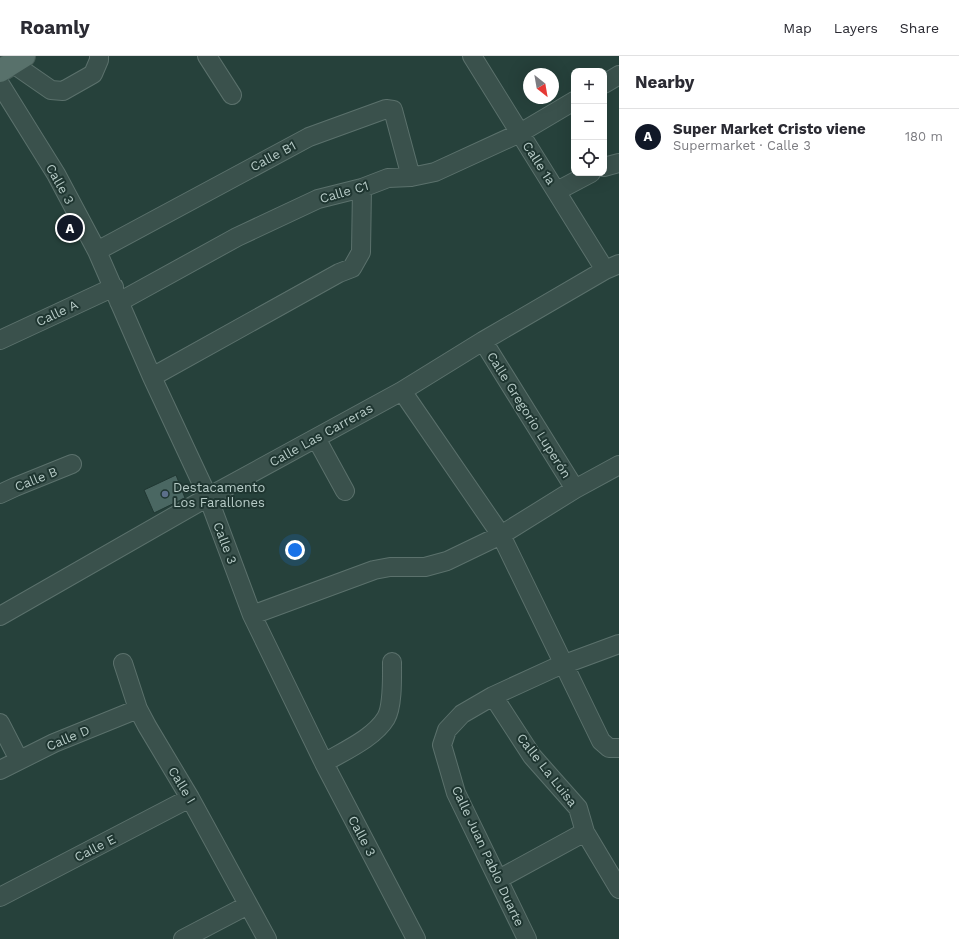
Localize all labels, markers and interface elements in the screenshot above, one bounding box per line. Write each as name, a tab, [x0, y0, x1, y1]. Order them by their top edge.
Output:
text: Roamly	[20, 16, 90, 39]
text: Map	[783, 20, 812, 36]
text: Layers	[834, 20, 878, 36]
text: Share	[900, 20, 939, 36]
north arrow	[523, 68, 559, 104]
map controls	[571, 68, 607, 176]
button: +	[571, 68, 607, 104]
text: Nearby	[635, 72, 694, 92]
button: −	[571, 104, 607, 140]
text: Super Market Cristo viene	[673, 120, 866, 138]
text: A	[644, 129, 652, 144]
text: 180 m	[905, 129, 943, 144]
street label: Calle B1	[248, 138, 298, 174]
text: Supermarket · Calle 3	[673, 138, 811, 153]
street label: Calle 1a	[520, 139, 559, 188]
button: locate	[571, 140, 607, 176]
street label: Calle 3	[43, 161, 77, 207]
street label: Calle C1	[318, 178, 370, 206]
pin: A	[57, 213, 83, 243]
street label: Calle A	[34, 297, 81, 329]
street label: Calle Gregorio Luperón	[484, 349, 574, 481]
street label: Calle Las Carreras	[267, 400, 376, 470]
street label: Calle B	[12, 464, 60, 494]
place label: Destacamento Los Farallones	[173, 480, 265, 510]
marker: Destacamento Los Farallones	[160, 489, 170, 499]
street label: Calle 3	[210, 520, 240, 566]
your location	[285, 540, 305, 560]
street label: Calle D	[44, 722, 92, 754]
street label: Calle La Luisa	[514, 730, 581, 810]
street label: Calle I	[165, 764, 199, 806]
street label: Calle Juan Pablo Duarte	[449, 783, 527, 929]
street label: Calle 3	[345, 813, 379, 859]
street label: Calle E	[72, 831, 118, 865]

